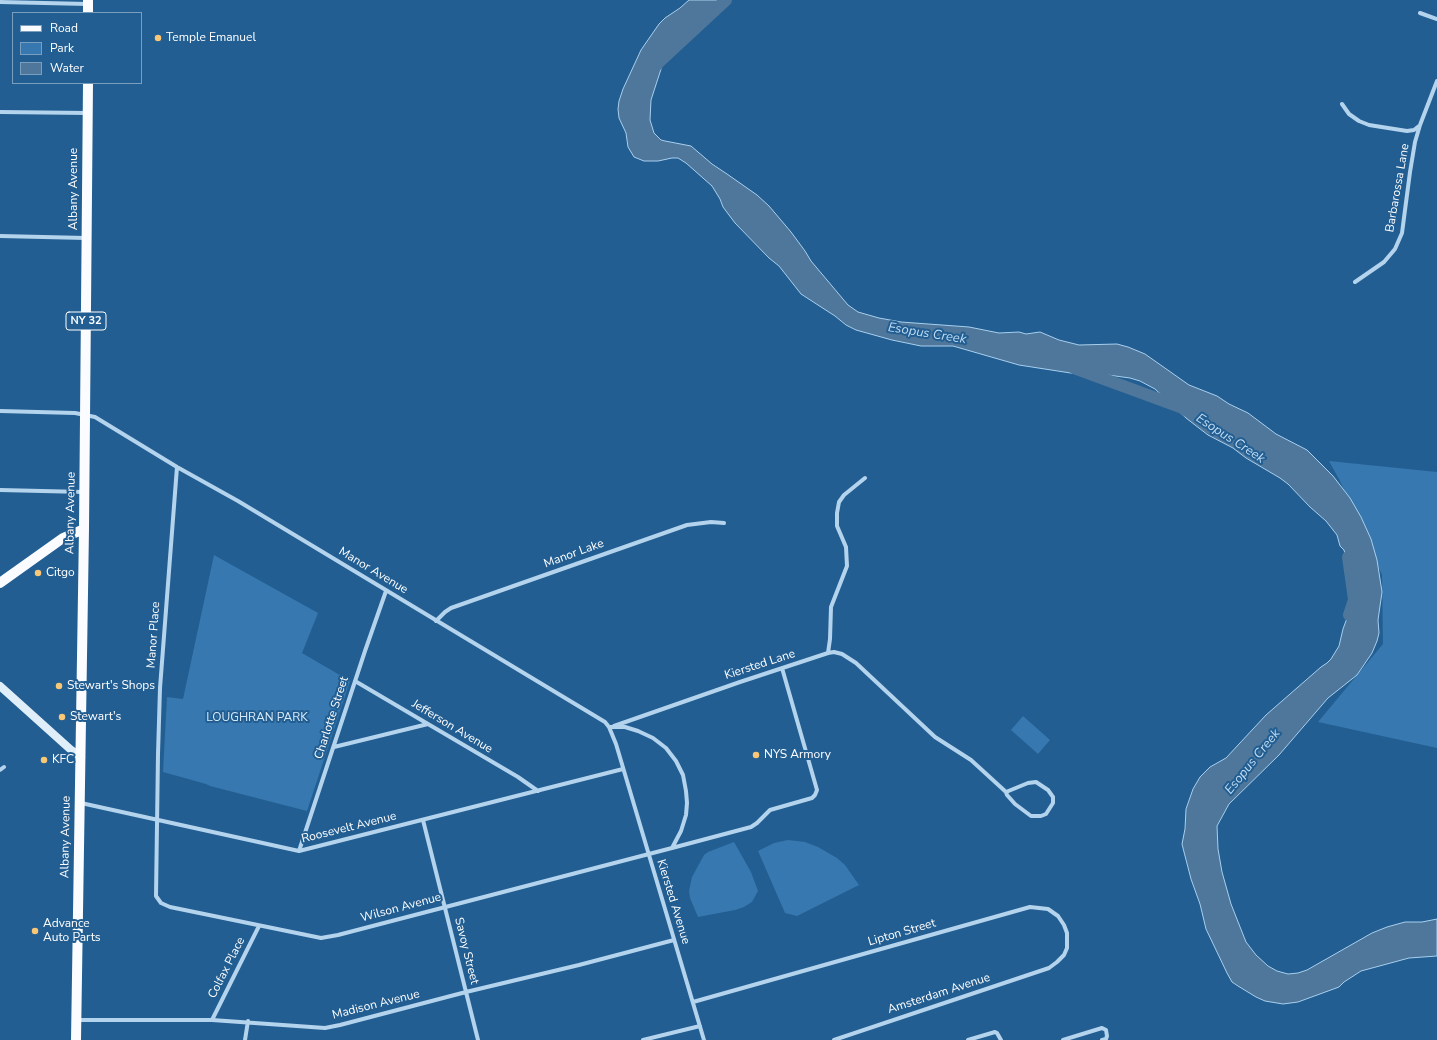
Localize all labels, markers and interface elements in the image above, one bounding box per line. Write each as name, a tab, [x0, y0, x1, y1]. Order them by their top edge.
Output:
legend	[12, 12, 142, 84]
text: Road	[50, 20, 78, 36]
place label: Temple Emanuel	[166, 31, 256, 45]
marker: Temple Emanuel	[153, 33, 163, 43]
text: Park	[50, 40, 74, 56]
text: Water	[50, 60, 84, 76]
street label: Barbarossa Lane	[1383, 142, 1413, 234]
street label: Albany Avenue	[67, 148, 81, 230]
road number: NY 32	[66, 312, 106, 330]
water label: Esopus Creek	[887, 320, 967, 348]
water label: Esopus Creek	[1193, 411, 1267, 467]
street label: Albany Avenue	[63, 472, 79, 554]
street label: Manor Lake	[542, 537, 606, 571]
street label: Manor Avenue	[336, 545, 410, 597]
place label: Citgo	[46, 566, 75, 580]
marker: Citgo	[33, 568, 43, 578]
street label: Manor Place	[144, 601, 164, 669]
street label: Kiersted Lane	[723, 647, 797, 683]
street label: Charlotte Street	[312, 675, 352, 761]
place label: Stewart's Shops	[67, 679, 155, 693]
marker: Stewart's Shops	[54, 681, 64, 691]
street label: Jefferson Avenue	[409, 697, 495, 757]
place label: Stewart's	[70, 710, 121, 724]
park label: LOUGHRAN PARK	[206, 711, 308, 725]
marker: Stewart's	[57, 712, 67, 722]
water label: Esopus Creek	[1222, 726, 1284, 798]
place label: NYS Armory	[764, 748, 831, 762]
marker: NYS Armory	[751, 750, 761, 760]
place label: KFC	[52, 753, 74, 767]
marker: KFC	[39, 755, 49, 765]
street label: Albany Avenue	[58, 796, 74, 878]
street label: Roosevelt Avenue	[300, 809, 398, 847]
street label: Kiersted Avenue	[653, 858, 693, 946]
street label: Wilson Avenue	[359, 890, 443, 926]
street label: Savoy Street	[451, 916, 481, 986]
street label: Lipton Street	[867, 916, 937, 950]
place label: Advance Auto Parts	[43, 917, 101, 945]
marker: Advance Auto Parts	[30, 926, 40, 936]
street label: Colfax Place	[205, 935, 249, 1001]
street label: Amsterdam Avenue	[886, 971, 992, 1017]
street label: Madison Avenue	[331, 987, 421, 1023]

